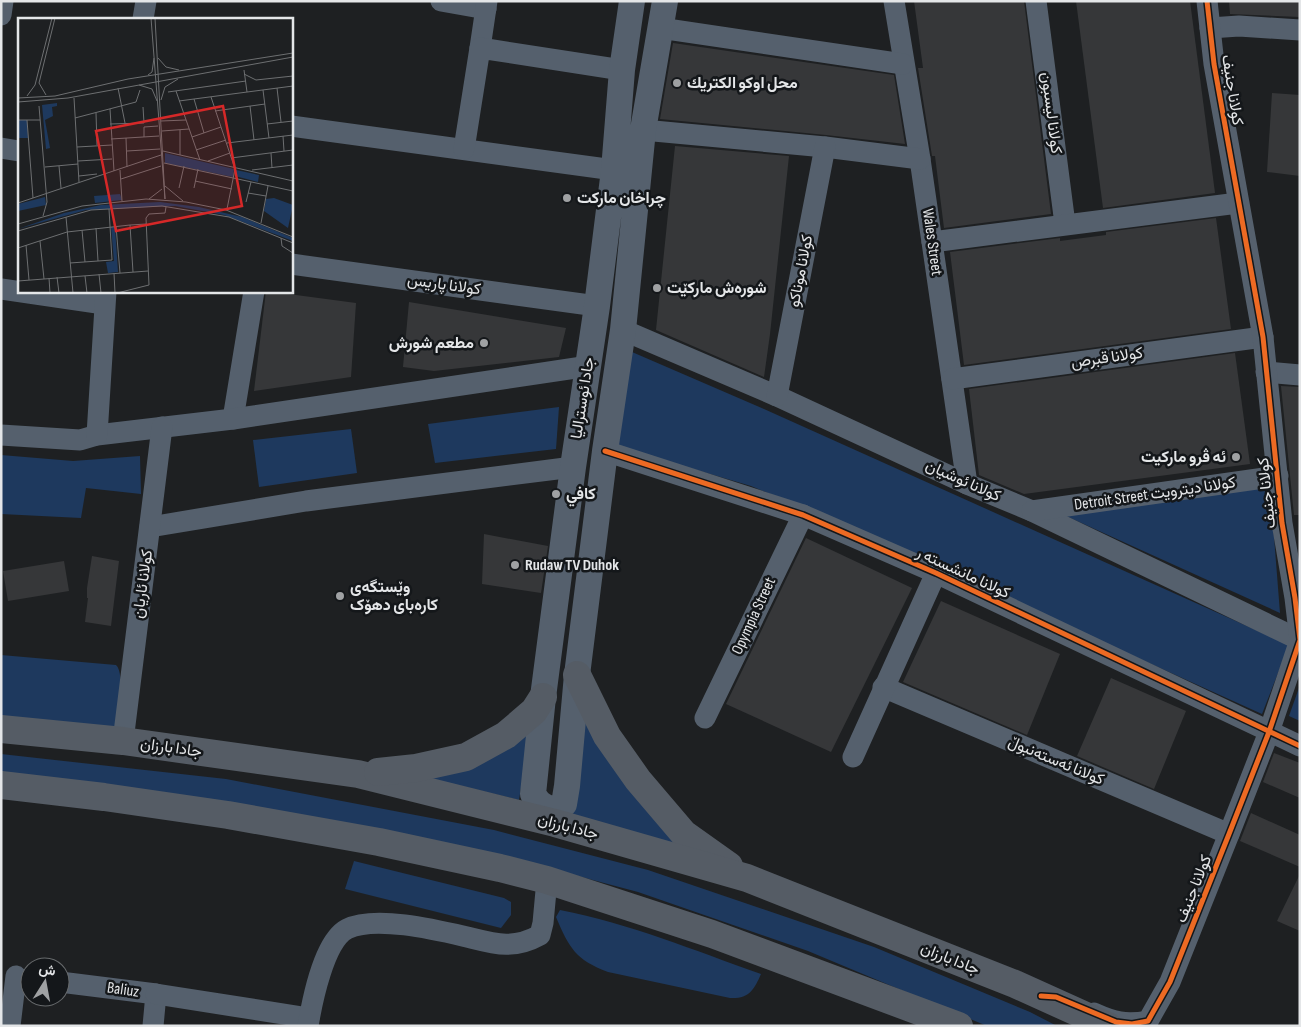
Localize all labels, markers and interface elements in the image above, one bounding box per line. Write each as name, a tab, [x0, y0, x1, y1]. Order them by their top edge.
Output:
inset map	[18, 18, 292, 292]
street label: كولانا جنيف	[1217, 53, 1247, 127]
street label: كولانا ليسبون	[1037, 71, 1065, 155]
place label: محل اوكو الكتريك	[687, 74, 798, 93]
marker: محل اوكو الكتريك	[671, 77, 683, 89]
place label: چراخان ماركت	[577, 189, 666, 209]
marker: چراخان ماركت	[561, 192, 573, 204]
street label: Wales Street	[918, 207, 946, 277]
street label: كولانا موناكو	[785, 233, 817, 309]
street label: كولانا پاریس	[406, 270, 482, 301]
place label: شوره‌ش ماركێت	[667, 279, 767, 298]
marker: شوره‌ش ماركێت	[651, 282, 663, 294]
place label: مطعم شورش	[389, 334, 474, 353]
marker: مطعم شورش	[478, 337, 490, 349]
street label: كولانا قبرص	[1070, 344, 1144, 372]
street label: جادا ئوسترالیا	[567, 355, 599, 440]
place label: ئه ڤرو ماركيت	[1141, 447, 1226, 467]
marker: ئه ڤرو ماركيت	[1230, 451, 1242, 463]
street label: كولانا ئوشيان	[923, 456, 1003, 506]
street label: كولانا جنيف	[1254, 457, 1280, 529]
street label: Detroit Street كولانا ديترويت	[1073, 473, 1237, 515]
place label: كافي	[566, 485, 596, 507]
marker: كافي	[550, 488, 562, 500]
street label: كولانا مانشسته ر	[912, 543, 1013, 603]
street label: كولانا ئاريان	[129, 548, 157, 620]
place label: Rudaw TV Duhok	[525, 556, 619, 575]
marker: Rudaw TV Duhok	[509, 559, 521, 571]
street label: Opympia Street	[728, 574, 780, 658]
place label: وێستگەی کارەبای دهۆک	[350, 578, 438, 615]
marker: وێستگەی کارەبای دهۆک	[334, 590, 346, 602]
street label: كولانا ئەستەنبوڵ	[1005, 732, 1107, 790]
street label: جادا بارزان	[139, 734, 203, 762]
street label: جادا بارزان	[536, 810, 601, 844]
street label: كولانا جنيف	[1172, 852, 1216, 926]
street label: جادا بارزان	[918, 939, 983, 980]
north arrow	[20, 957, 70, 1007]
text: ش	[38, 960, 57, 980]
street label: Baliuz	[106, 978, 140, 1002]

